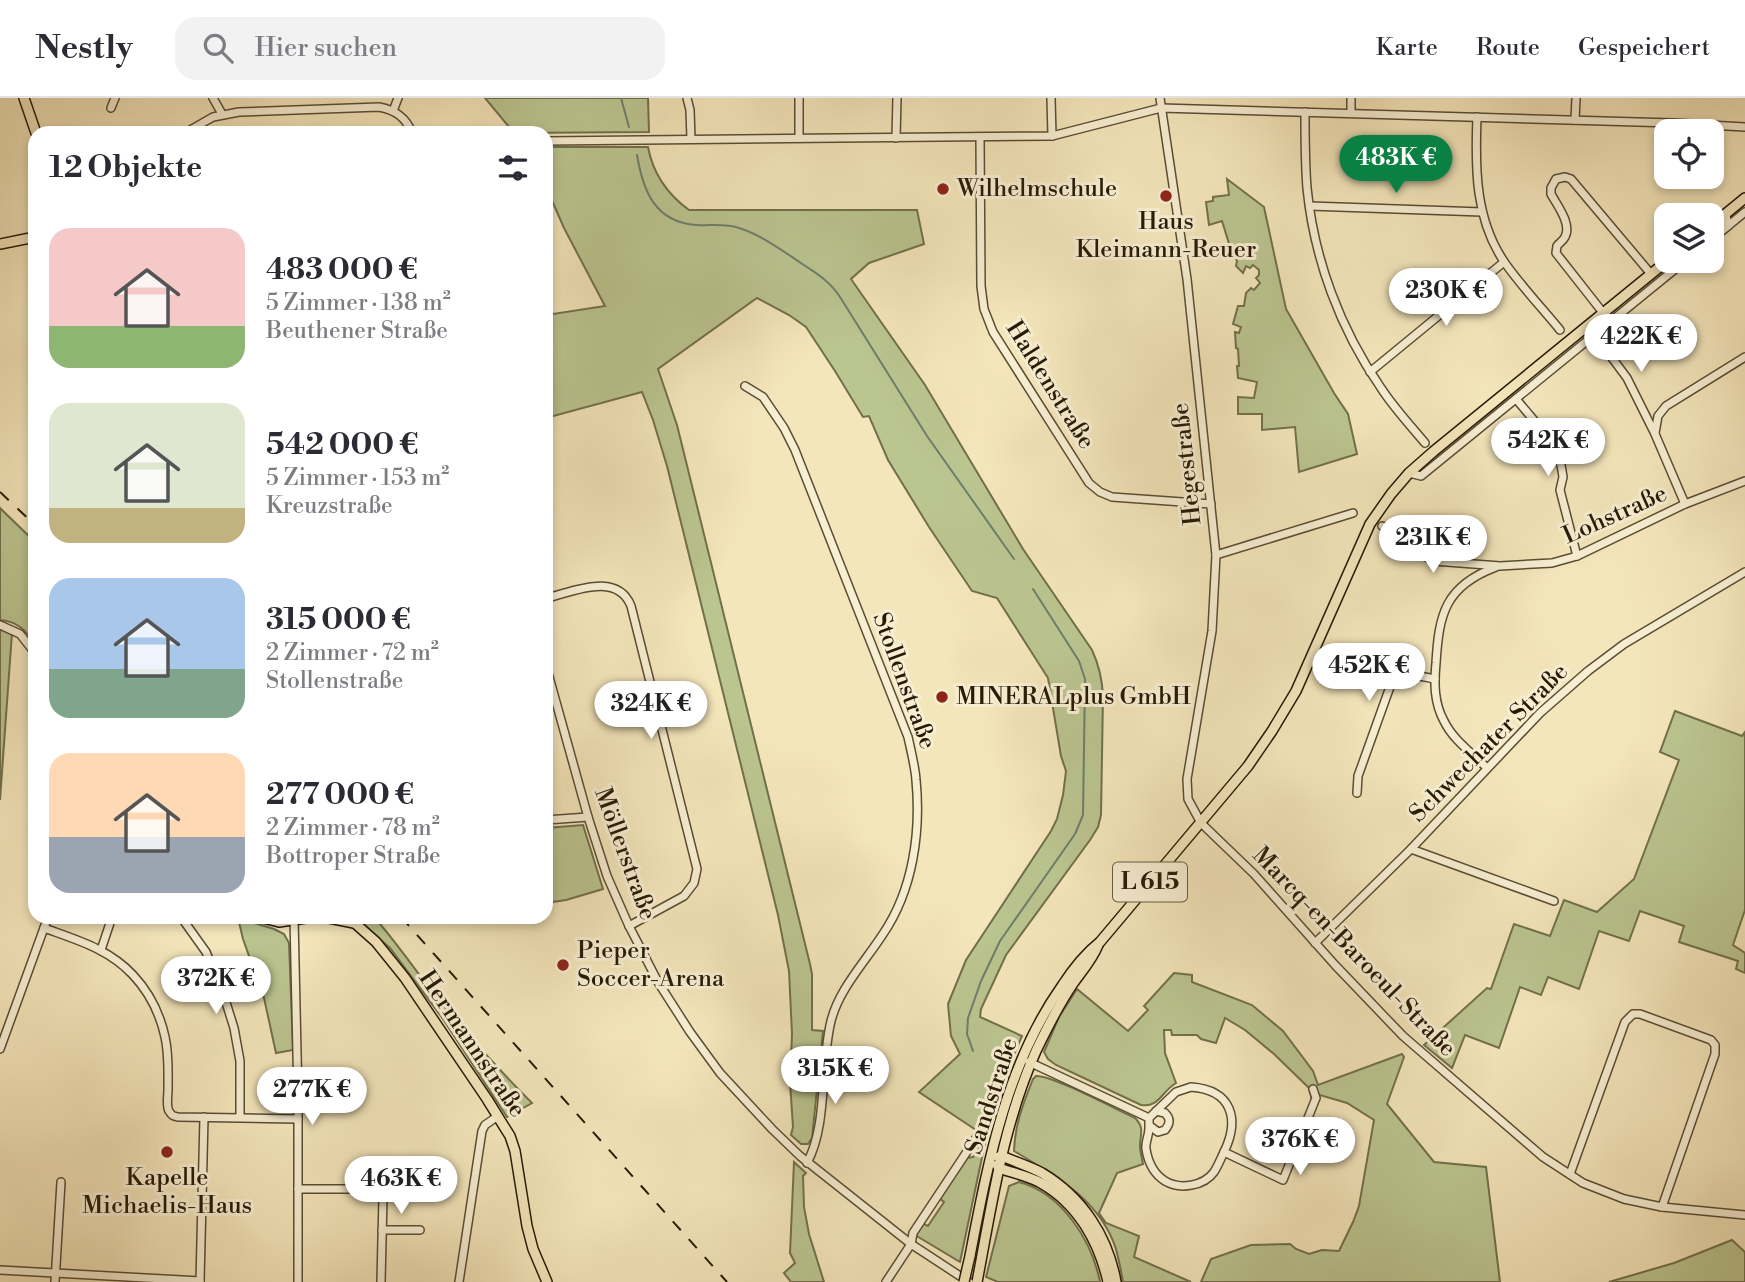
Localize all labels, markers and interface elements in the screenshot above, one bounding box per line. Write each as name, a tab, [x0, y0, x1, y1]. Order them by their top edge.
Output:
search box	[175, 17, 665, 80]
text: Nestly	[35, 28, 133, 69]
icon: search	[199, 29, 237, 67]
text: Hier suchen	[255, 32, 397, 64]
text: Karte	[1376, 33, 1438, 63]
text: Route	[1476, 33, 1540, 63]
text: Gespeichert	[1578, 33, 1710, 63]
map controls	[1654, 119, 1724, 273]
button: locate	[1654, 119, 1724, 189]
pin: 483K €	[1339, 136, 1453, 195]
text: 483K €	[1355, 144, 1437, 172]
text: 12 Objekte	[49, 149, 202, 187]
icon: filters	[494, 149, 532, 187]
place label: Wilhelmschule	[956, 174, 1117, 204]
marker: Wilhelmschule	[935, 181, 951, 197]
marker: Haus Kleimann-Reuer	[1158, 188, 1174, 204]
button: layers	[1654, 203, 1724, 273]
place label: Haus Kleimann-Reuer	[1076, 207, 1256, 265]
text: 483 000 €	[266, 251, 418, 289]
icon: home	[105, 256, 189, 340]
pin: 230K €	[1389, 268, 1503, 328]
text: 230K €	[1405, 277, 1487, 305]
text: 5 Zimmer · 138 m²	[266, 289, 451, 317]
pin: 422K €	[1584, 314, 1698, 374]
street label: Haldenstraße	[999, 315, 1101, 455]
text: Beuthener Straße	[266, 317, 448, 345]
text: 422K €	[1600, 323, 1682, 351]
street label: Hegestraße	[1166, 401, 1208, 527]
pin: 542K €	[1491, 418, 1605, 478]
text: 542 000 €	[266, 426, 419, 464]
text: 542K €	[1507, 427, 1589, 455]
icon: home	[105, 431, 189, 515]
text: 5 Zimmer · 153 m²	[266, 464, 449, 492]
street label: Lohstraße	[1558, 479, 1672, 551]
text: Kreuzstraße	[266, 492, 393, 520]
pin: 231K €	[1376, 516, 1490, 575]
text: 231K €	[1395, 524, 1471, 552]
text: 315 000 €	[266, 601, 411, 639]
icon: home	[105, 606, 189, 690]
street label: Stollenstraße	[865, 609, 943, 753]
text: 2 Zimmer · 72 m²	[266, 639, 439, 667]
pin: 452K €	[1312, 644, 1426, 703]
text: 452K €	[1328, 652, 1410, 680]
street label: Schwechater Straße	[1403, 657, 1575, 829]
text: Stollenstraße	[266, 667, 403, 695]
pin: 324K €	[594, 682, 708, 741]
place label: MINERALplus GmbH	[956, 682, 1191, 712]
marker: MINERALplus GmbH	[934, 689, 950, 705]
text: 324K €	[610, 690, 692, 718]
text: 277 000 €	[266, 776, 414, 814]
icon: home	[105, 781, 189, 865]
street label: Möllerstraße	[587, 784, 663, 924]
text: 2 Zimmer · 78 m²	[266, 814, 440, 842]
street label: Marcq-en-Baroeul-Straße	[1246, 841, 1462, 1063]
text: Bottroper Straße	[266, 842, 441, 870]
road number: L 615	[1113, 862, 1187, 902]
place label: Pieper Soccer-Arena	[577, 936, 725, 994]
pin: 372K €	[159, 956, 273, 1016]
marker: Pieper Soccer-Arena	[555, 957, 571, 973]
text: 372K €	[177, 965, 255, 993]
street label: Hermannstraße	[412, 965, 532, 1123]
street label: Sandstraße	[959, 1034, 1025, 1158]
pin: 315K €	[778, 1046, 892, 1106]
text: 315K €	[797, 1055, 873, 1083]
pin: 277K €	[255, 1068, 369, 1127]
text: 277K €	[273, 1076, 351, 1104]
pin: 376K €	[1243, 1118, 1357, 1177]
text: 376K €	[1261, 1126, 1339, 1154]
marker: Kapelle Michaelis-Haus	[159, 1144, 175, 1160]
pin: 463K €	[344, 1156, 458, 1216]
place label: Kapelle Michaelis-Haus	[82, 1163, 252, 1221]
text: 463K €	[360, 1165, 442, 1193]

